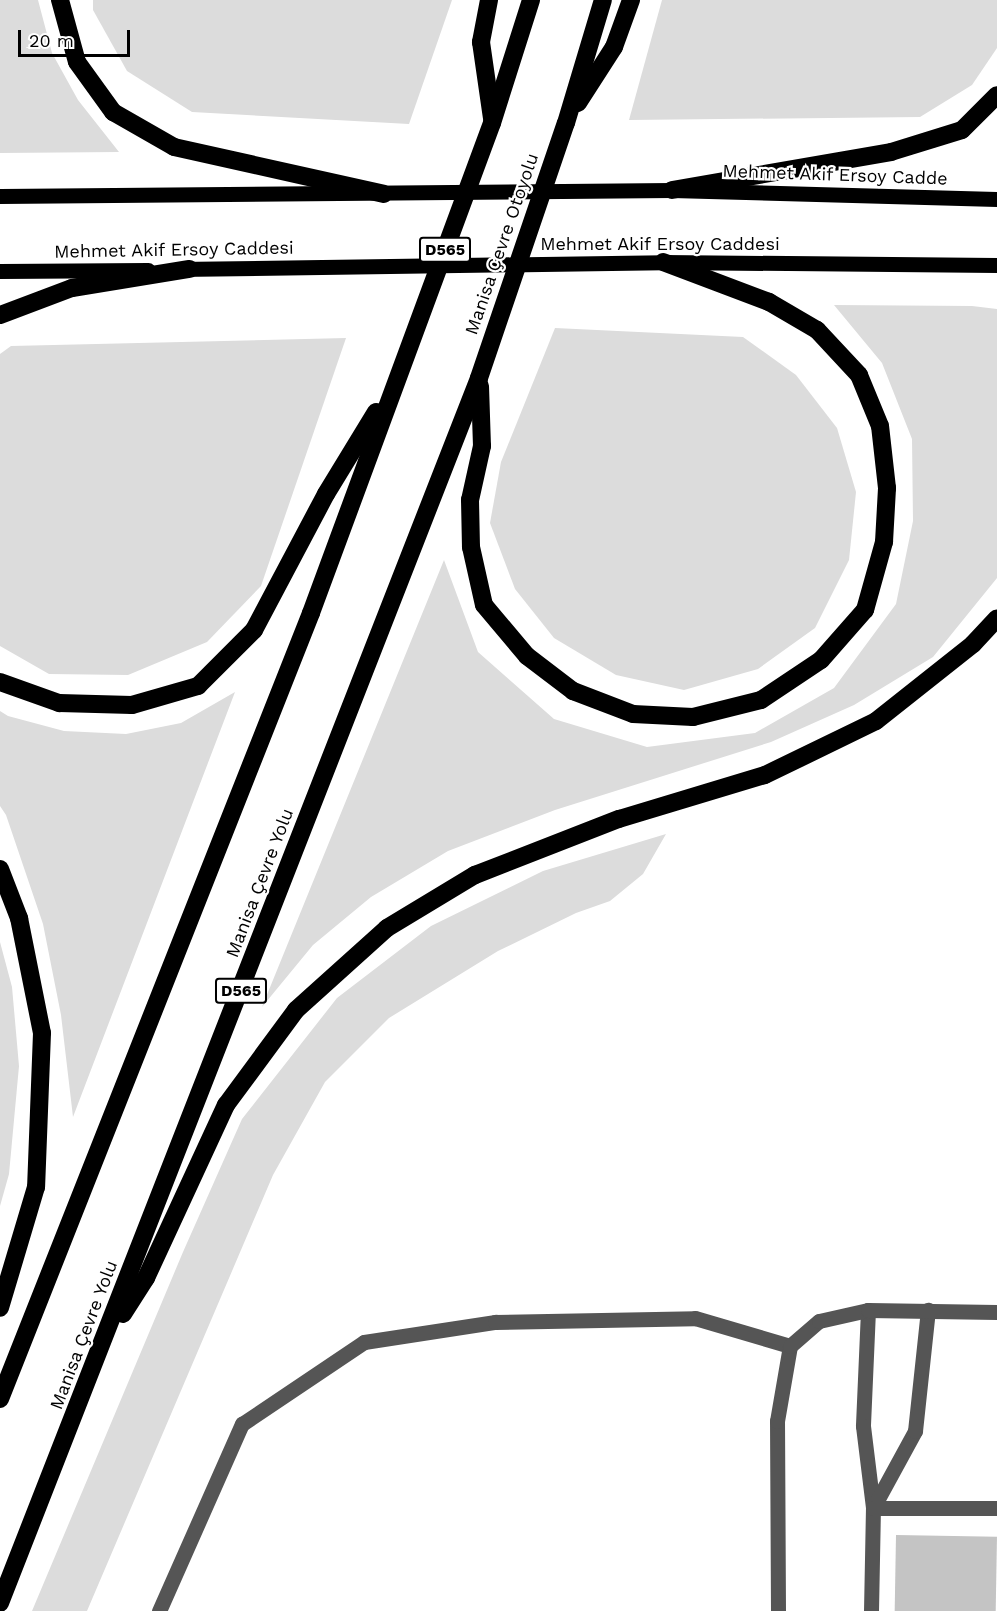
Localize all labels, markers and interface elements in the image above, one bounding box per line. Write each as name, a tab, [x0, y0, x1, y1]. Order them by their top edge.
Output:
scale bar	[21, 18, 134, 56]
text: 20 m	[29, 30, 74, 51]
street label: Manisa Çevre Otoyolu	[461, 150, 543, 338]
street label: Mehmet Akif Ersoy Cadde	[721, 160, 949, 190]
street label: Mehmet Akif Ersoy Caddesi	[539, 233, 781, 255]
street label: Mehmet Akif Ersoy Caddesi	[53, 237, 295, 263]
road number: D565	[418, 237, 472, 263]
street label: Manisa Çevre Yolu	[221, 805, 299, 961]
road number: D565	[214, 978, 268, 1004]
street label: Manisa Çevre Yolu	[45, 1257, 123, 1413]

